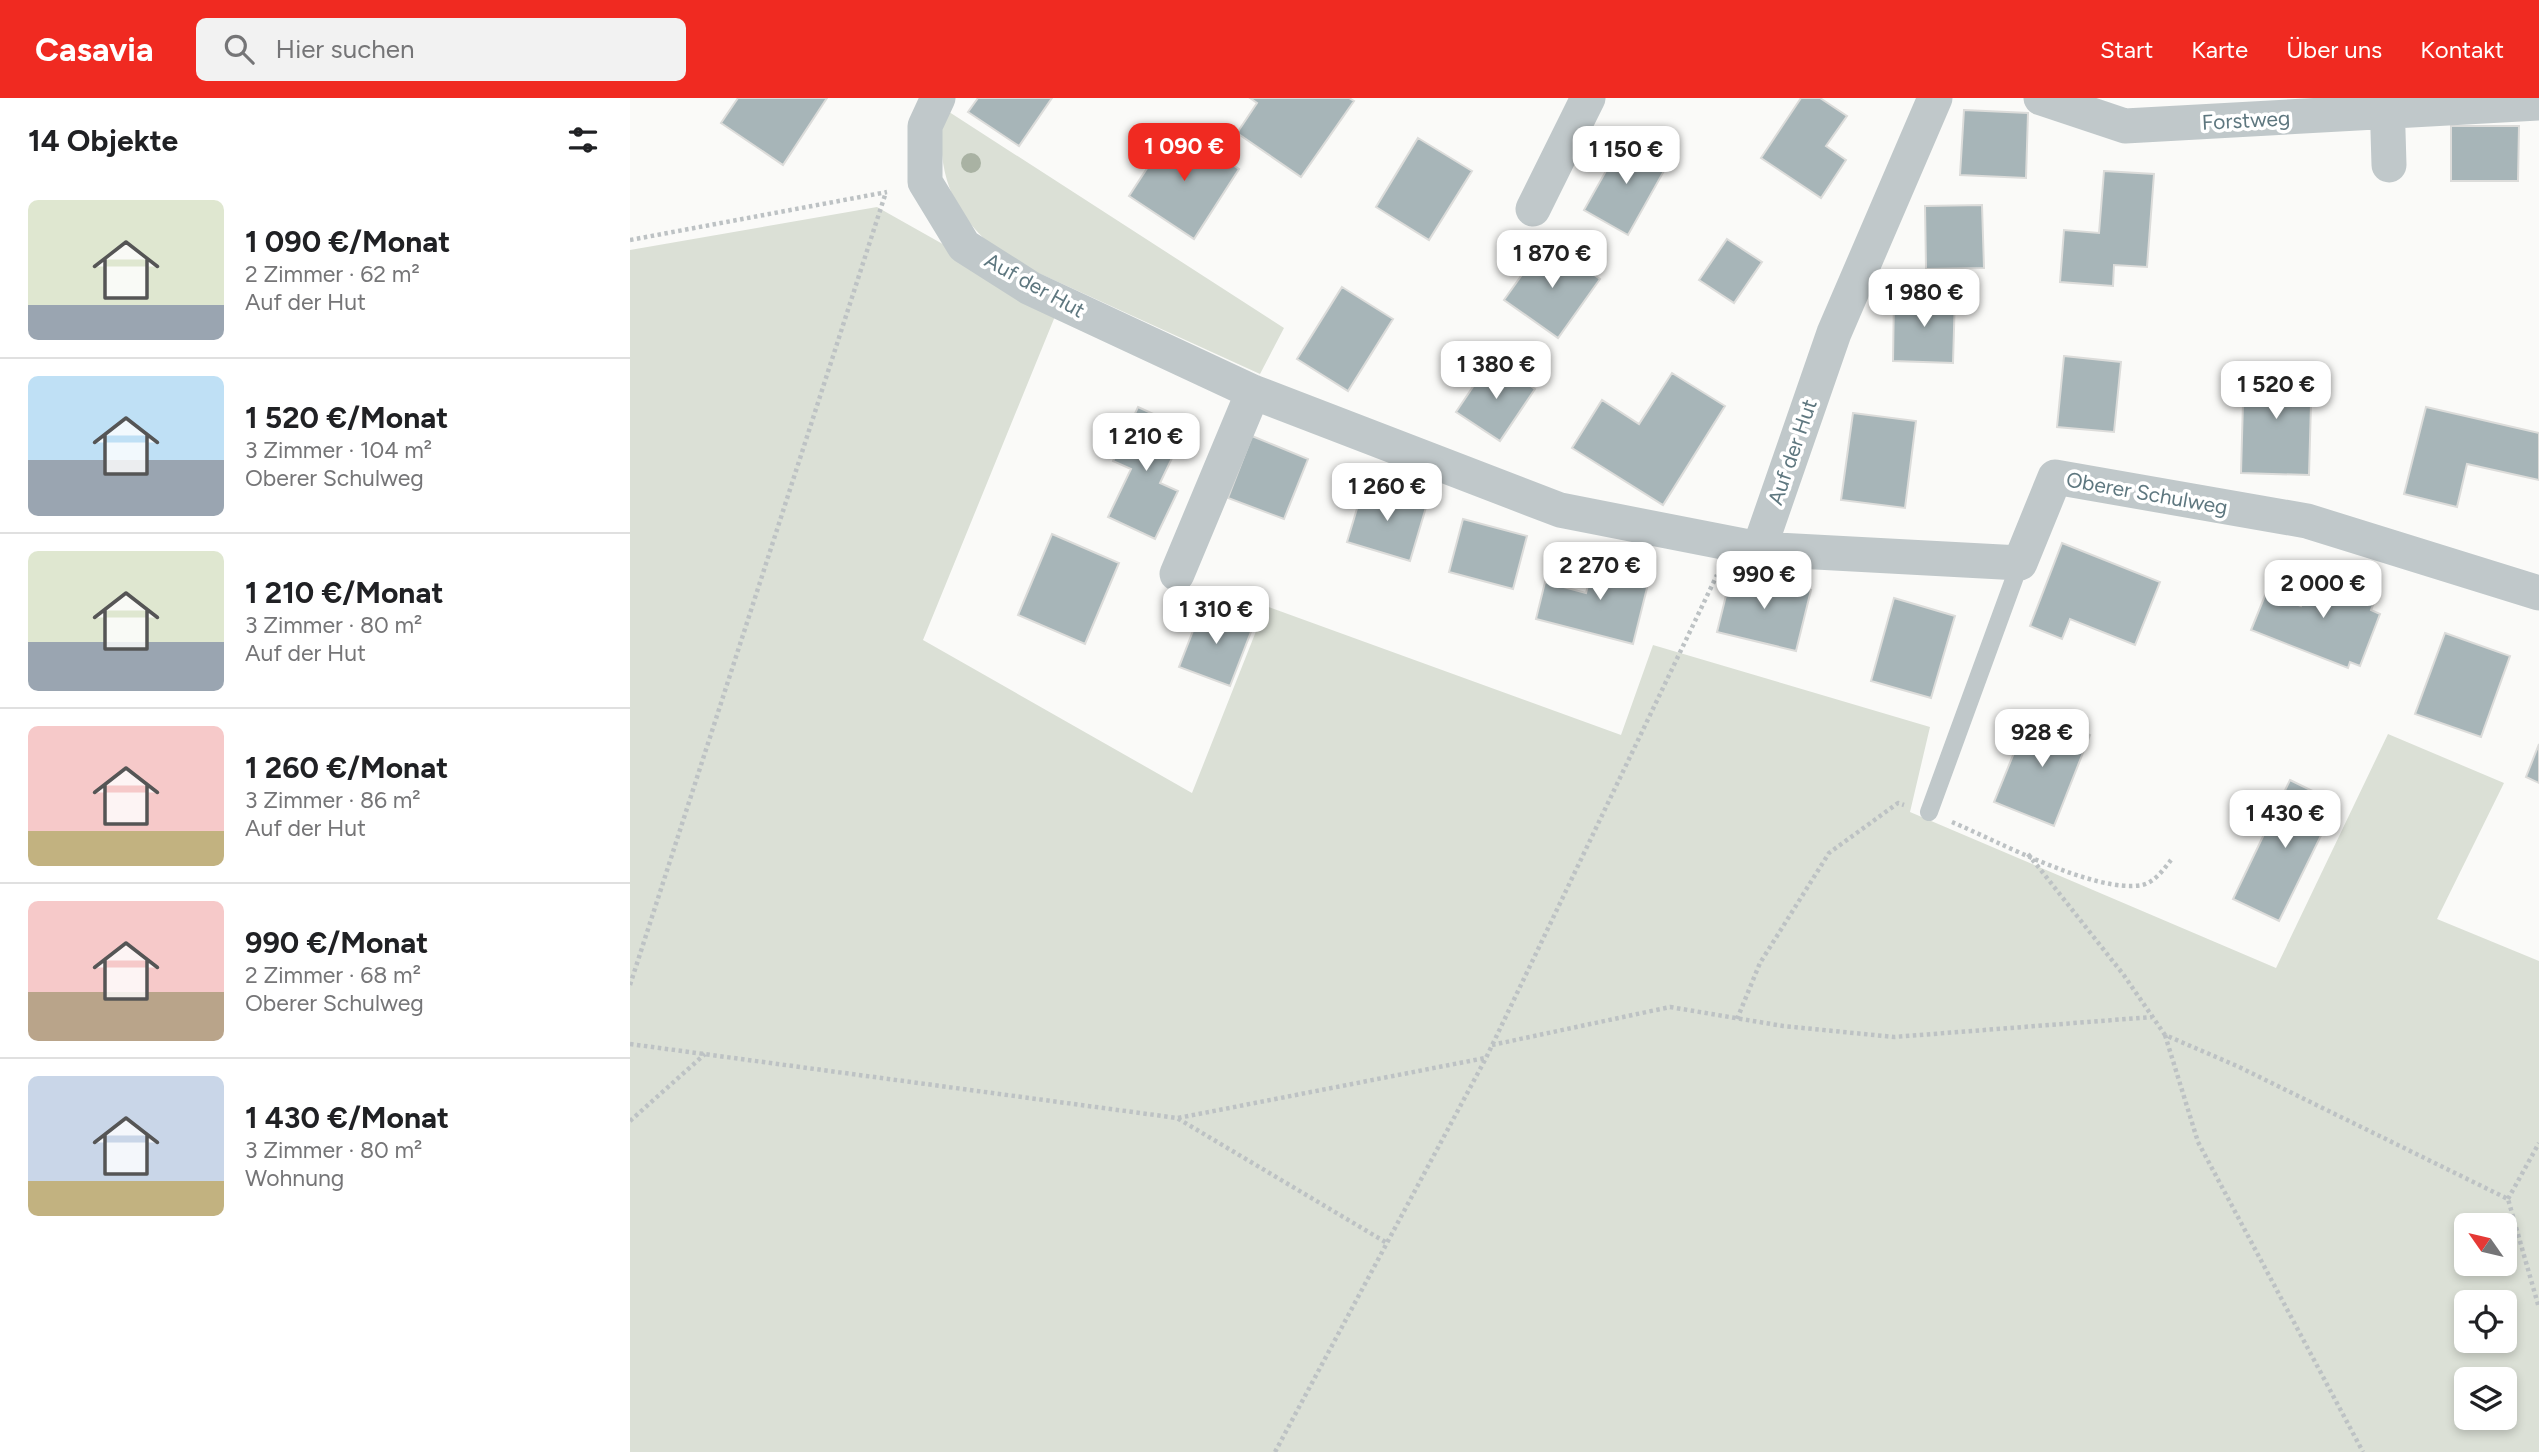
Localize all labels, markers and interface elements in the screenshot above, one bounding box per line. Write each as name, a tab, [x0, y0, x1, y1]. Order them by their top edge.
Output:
search box	[196, 18, 686, 81]
text: Casavia	[35, 30, 154, 69]
icon: search	[220, 30, 258, 68]
text: Hier suchen	[276, 33, 414, 65]
text: Start	[2100, 35, 2153, 64]
text: Karte	[2191, 35, 2248, 64]
text: Über uns	[2286, 35, 2382, 64]
text: Kontakt	[2420, 35, 2504, 64]
street label: Forstweg	[2201, 105, 2291, 135]
icon: filters	[564, 121, 602, 159]
text: 14 Objekte	[28, 122, 178, 159]
pin: 1 090 €	[1119, 123, 1249, 183]
pin: 1 150 €	[1561, 126, 1691, 186]
text: 1 090 €	[1144, 132, 1224, 160]
text: 1 150 €	[1589, 135, 1663, 163]
text: 1 090 €/Monat	[245, 223, 450, 260]
icon: home	[84, 228, 168, 312]
pin: 1 870 €	[1487, 230, 1617, 290]
text: 1 870 €	[1513, 239, 1591, 267]
street label: Auf der Hut	[981, 247, 1089, 323]
text: 2 Zimmer · 62 m²	[245, 260, 420, 288]
pin: 1 980 €	[1859, 270, 1989, 329]
text: 1 980 €	[1885, 278, 1963, 306]
text: Auf der Hut	[245, 288, 366, 316]
pin: 1 380 €	[1431, 342, 1561, 401]
text: 1 380 €	[1457, 350, 1535, 378]
pin: 1 520 €	[2211, 362, 2341, 421]
text: 1 520 €	[2237, 370, 2315, 398]
street label: Auf der Hut	[1762, 396, 1822, 508]
text: 1 520 €/Monat	[245, 399, 448, 436]
icon: home	[84, 404, 168, 488]
pin: 1 210 €	[1081, 414, 1211, 473]
text: 1 210 €	[1109, 422, 1183, 450]
text: 3 Zimmer · 104 m²	[245, 436, 432, 464]
text: Oberer Schulweg	[245, 464, 424, 492]
pin: 1 260 €	[1322, 464, 1452, 523]
street label: Oberer Schulweg	[2064, 467, 2230, 519]
text: 1 260 €	[1348, 472, 1426, 500]
pin: 2 270 €	[1535, 542, 1665, 602]
text: 2 270 €	[1559, 551, 1641, 579]
pin: 990 €	[1715, 552, 1813, 611]
text: 990 €	[1732, 560, 1796, 588]
pin: 2 000 €	[2258, 560, 2388, 620]
text: 2 000 €	[2281, 569, 2365, 597]
text: 1 210 €/Monat	[245, 574, 443, 611]
icon: home	[84, 579, 168, 663]
pin: 1 310 €	[1151, 587, 1281, 646]
text: 1 310 €	[1179, 595, 1253, 623]
text: 3 Zimmer · 80 m²	[245, 611, 422, 639]
text: Auf der Hut	[245, 639, 366, 667]
pin: 928 €	[1993, 710, 2091, 769]
text: 928 €	[2011, 718, 2073, 746]
text: 1 260 €/Monat	[245, 749, 448, 786]
icon: home	[84, 754, 168, 838]
text: 3 Zimmer · 86 m²	[245, 786, 421, 814]
pin: 1 430 €	[2220, 790, 2350, 850]
text: 1 430 €	[2246, 799, 2324, 827]
text: Auf der Hut	[245, 814, 366, 842]
text: 990 €/Monat	[245, 924, 428, 961]
icon: home	[84, 929, 168, 1013]
text: 2 Zimmer · 68 m²	[245, 961, 421, 989]
text: Oberer Schulweg	[245, 989, 424, 1017]
text: 1 430 €/Monat	[245, 1099, 449, 1136]
icon: home	[84, 1104, 168, 1188]
text: 3 Zimmer · 80 m²	[245, 1136, 422, 1164]
text: Wohnung	[245, 1164, 344, 1192]
north arrow	[2454, 1213, 2516, 1276]
map controls	[2454, 1213, 2517, 1430]
button: locate	[2454, 1290, 2517, 1353]
button: layers	[2454, 1367, 2517, 1430]

